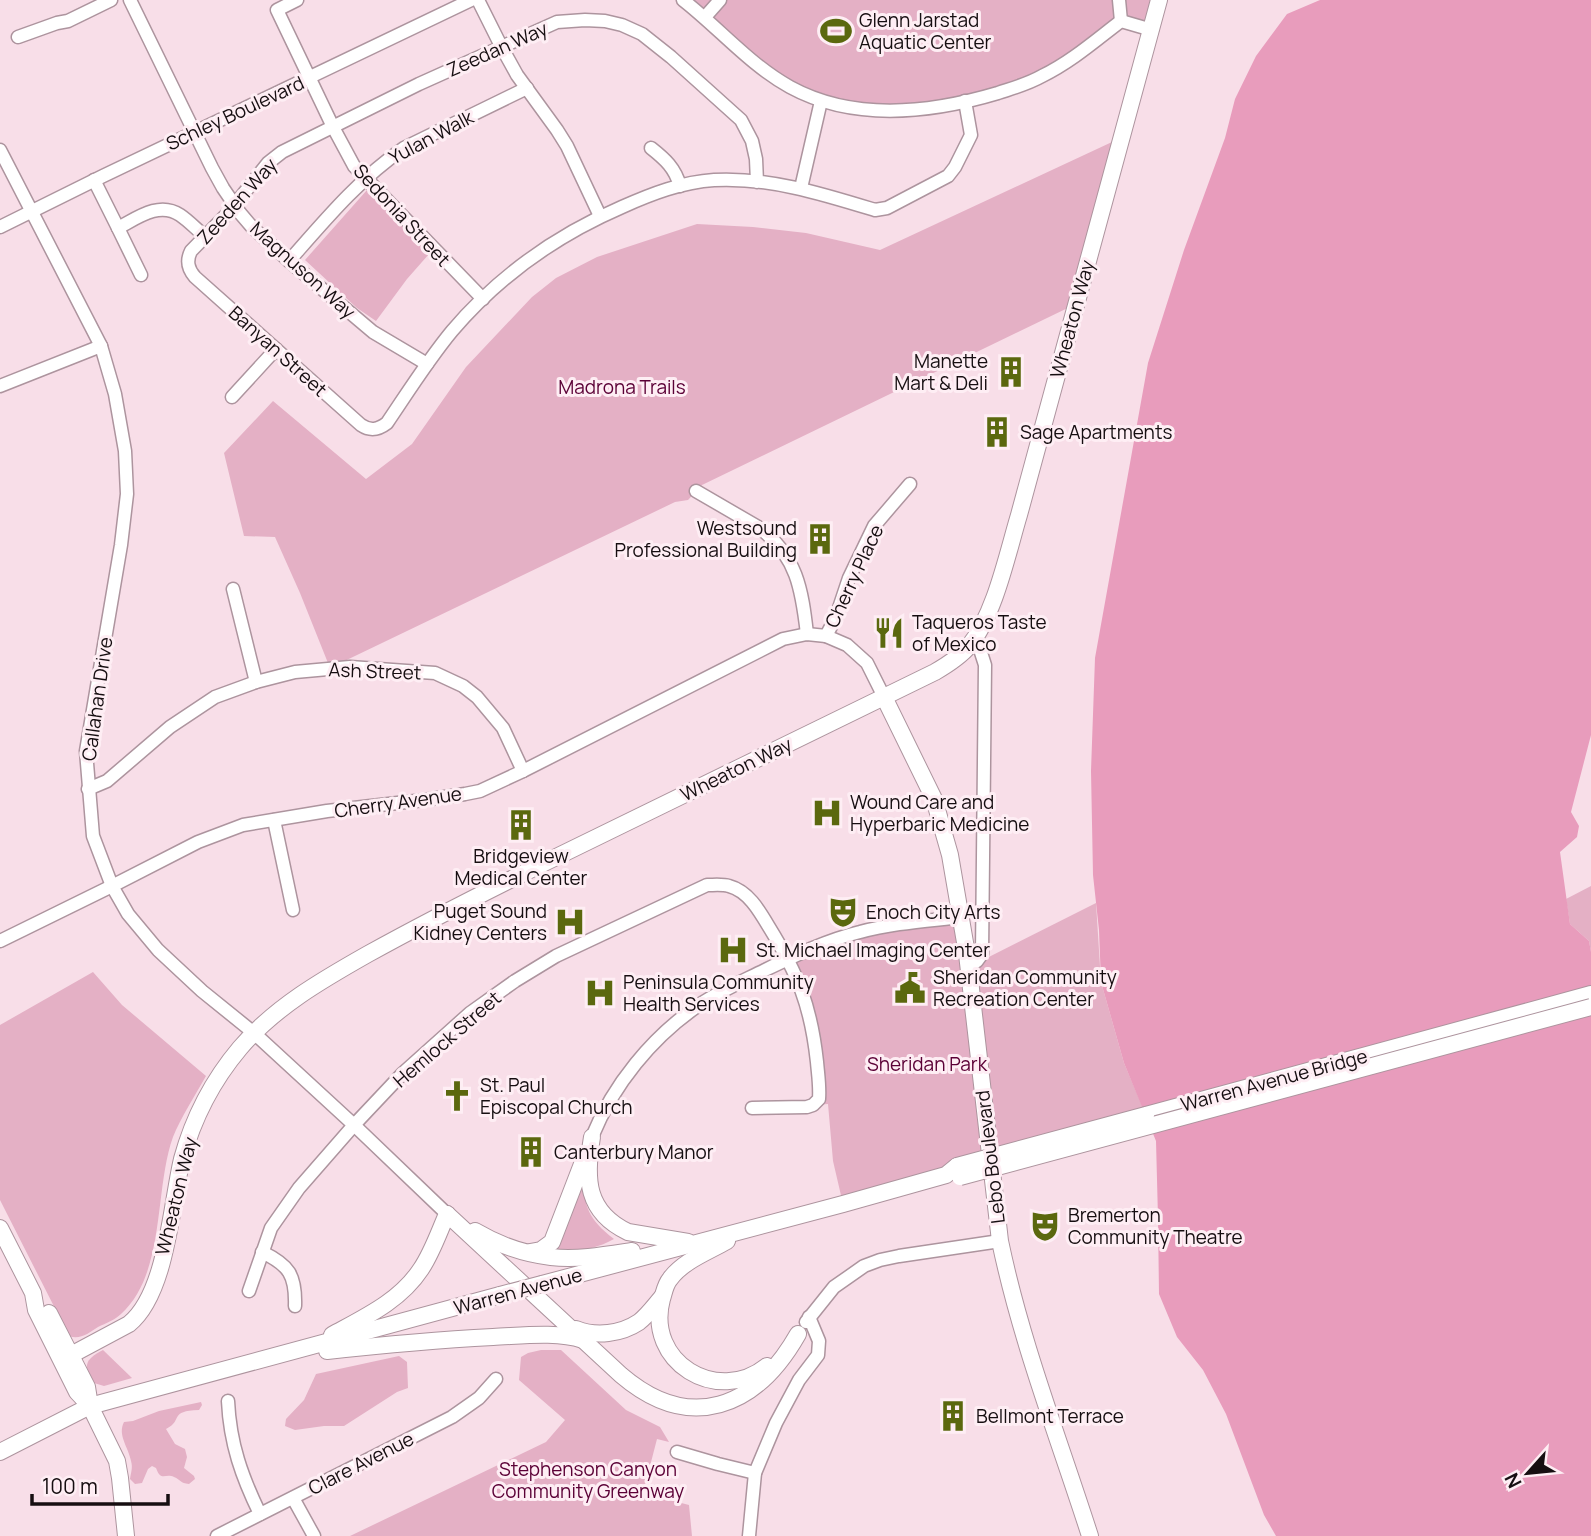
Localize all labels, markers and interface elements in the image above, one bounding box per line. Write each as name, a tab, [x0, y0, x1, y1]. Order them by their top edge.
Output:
place label: Glenn Jarstad Aquatic Center	[859, 7, 992, 55]
sports icon: Glenn Jarstad Aquatic Center	[819, 14, 853, 48]
street label: Zeedan Way	[443, 15, 551, 83]
street label: Schley Boulevard	[162, 70, 308, 156]
street label: Yulan Walk	[384, 104, 478, 170]
street label: Zeeden Way	[191, 152, 283, 250]
street label: Sedonia Street	[348, 158, 456, 272]
street label: Magnuson Way	[245, 216, 361, 324]
street label: Wheaton Way	[1044, 257, 1100, 381]
street label: Banyan Street	[223, 300, 333, 402]
place label: Manette Mart & Deli	[894, 348, 988, 396]
building icon: Manette Mart & Deli	[994, 355, 1028, 389]
park label: Madrona Trails	[558, 374, 686, 400]
building icon: Sage Apartments	[980, 415, 1014, 449]
place label: Sage Apartments	[1020, 419, 1172, 445]
place label: Westsound Professional Building	[614, 515, 797, 563]
street label: Cherry Place	[819, 520, 889, 632]
building icon: Westsound Professional Building	[803, 522, 837, 556]
place label: Taqueros Taste of Mexico	[912, 609, 1047, 657]
restaurant icon: Taqueros Taste of Mexico	[872, 616, 906, 650]
street label: Callahan Drive	[75, 635, 119, 763]
street label: Ash Street	[328, 656, 422, 686]
street label: Wheaton Way	[676, 731, 796, 807]
street label: Cherry Avenue	[333, 780, 463, 824]
place label: Wound Care and Hyperbaric Medicine	[850, 789, 1029, 837]
hospital icon: Wound Care and Hyperbaric Medicine	[810, 796, 844, 830]
building icon: Bridgeview Medical Center	[504, 808, 538, 842]
place label: Bridgeview Medical Center	[455, 843, 588, 891]
theatre icon: Enoch City Arts	[826, 895, 860, 929]
place label: Puget Sound Kidney Centers	[414, 898, 547, 946]
place label: Enoch City Arts	[866, 899, 1001, 925]
hospital icon: Puget Sound Kidney Centers	[553, 905, 587, 939]
hospital icon: St. Michael Imaging Center	[716, 933, 750, 967]
place label: St. Michael Imaging Center	[756, 937, 990, 963]
place label: Sheridan Community Recreation Center	[933, 964, 1117, 1012]
place label: Peninsula Community Health Services	[623, 969, 814, 1017]
public building icon: Sheridan Community Recreation Center	[893, 971, 927, 1005]
hospital icon: Peninsula Community Health Services	[583, 976, 617, 1010]
street label: Hemlock Street	[387, 985, 507, 1093]
street label: Warren Avenue Bridge	[1178, 1043, 1370, 1117]
park label: Sheridan Park	[867, 1051, 988, 1077]
place label: St. Paul Episcopal Church	[480, 1072, 633, 1120]
church icon: St. Paul Episcopal Church	[440, 1079, 474, 1113]
street label: Lebo Boulevard	[969, 1089, 1011, 1225]
street label: Wheaton Way	[149, 1134, 203, 1258]
building icon: Canterbury Manor	[514, 1135, 548, 1169]
place label: Canterbury Manor	[554, 1139, 714, 1165]
place label: Bremerton Community Theatre	[1068, 1202, 1243, 1250]
theatre icon: Bremerton Community Theatre	[1028, 1209, 1062, 1243]
street label: Warren Avenue	[451, 1261, 585, 1321]
building icon: Bellmont Terrace	[936, 1399, 970, 1433]
place label: Bellmont Terrace	[976, 1403, 1124, 1429]
street label: Clare Avenue	[304, 1425, 418, 1501]
north arrow	[1493, 1438, 1563, 1508]
park label: Stephenson Canyon Community Greenway	[492, 1456, 684, 1504]
scale bar	[32, 1462, 168, 1506]
text: N	[1498, 1469, 1528, 1493]
text: 100 m	[42, 1472, 98, 1500]

